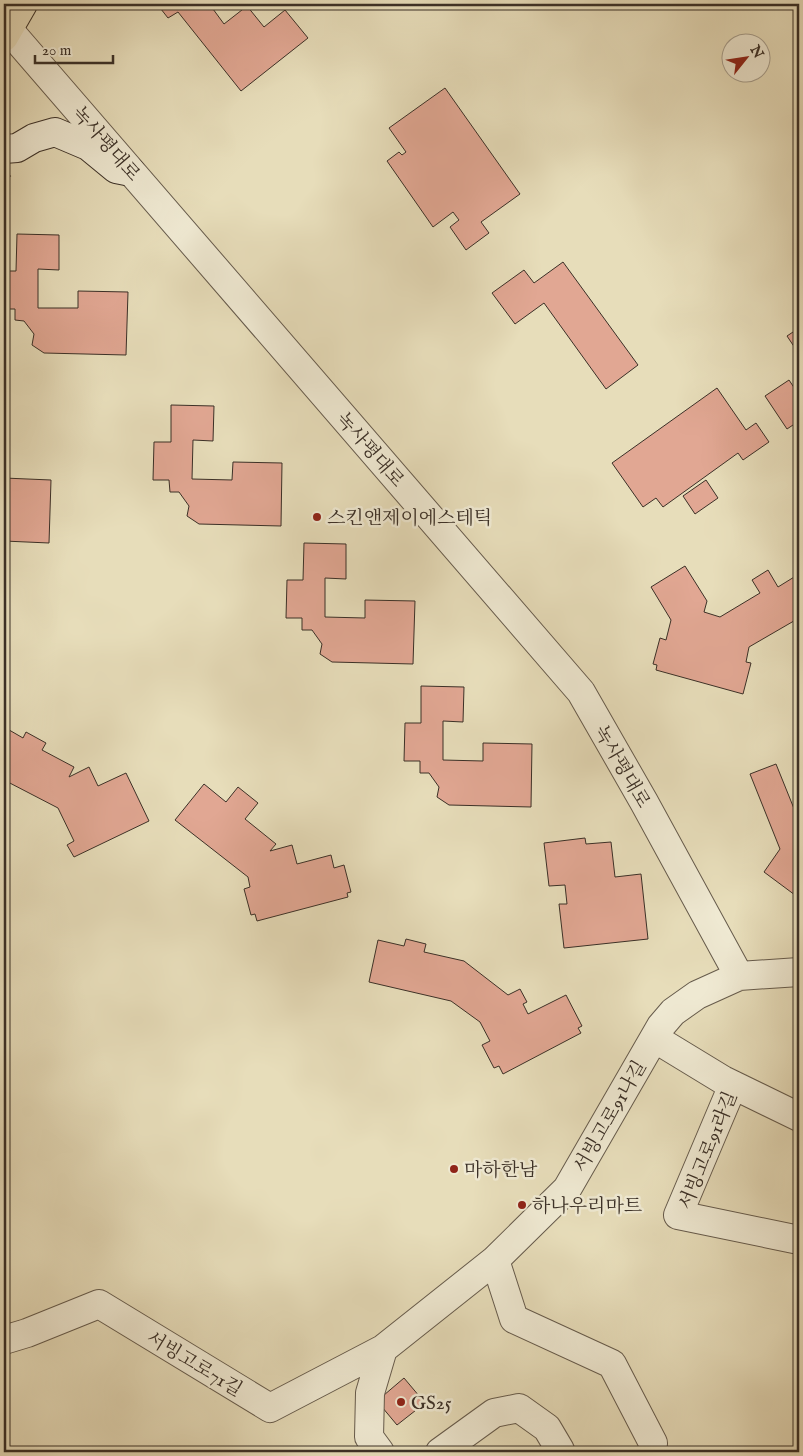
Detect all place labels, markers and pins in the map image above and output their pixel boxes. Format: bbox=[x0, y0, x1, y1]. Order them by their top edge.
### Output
place label: 스킨앤제이에스테틱 bbox=[327, 507, 492, 531]
marker: 스킨앤제이에스테틱 bbox=[311, 511, 323, 523]
place label: 마하한남 bbox=[464, 1159, 538, 1183]
marker: 마하한남 bbox=[448, 1163, 460, 1175]
place label: 하나우리마트 bbox=[532, 1195, 642, 1219]
marker: 하나우리마트 bbox=[516, 1199, 528, 1211]
place label: GS25 bbox=[411, 1392, 452, 1416]
marker: GS25 bbox=[395, 1396, 407, 1408]

